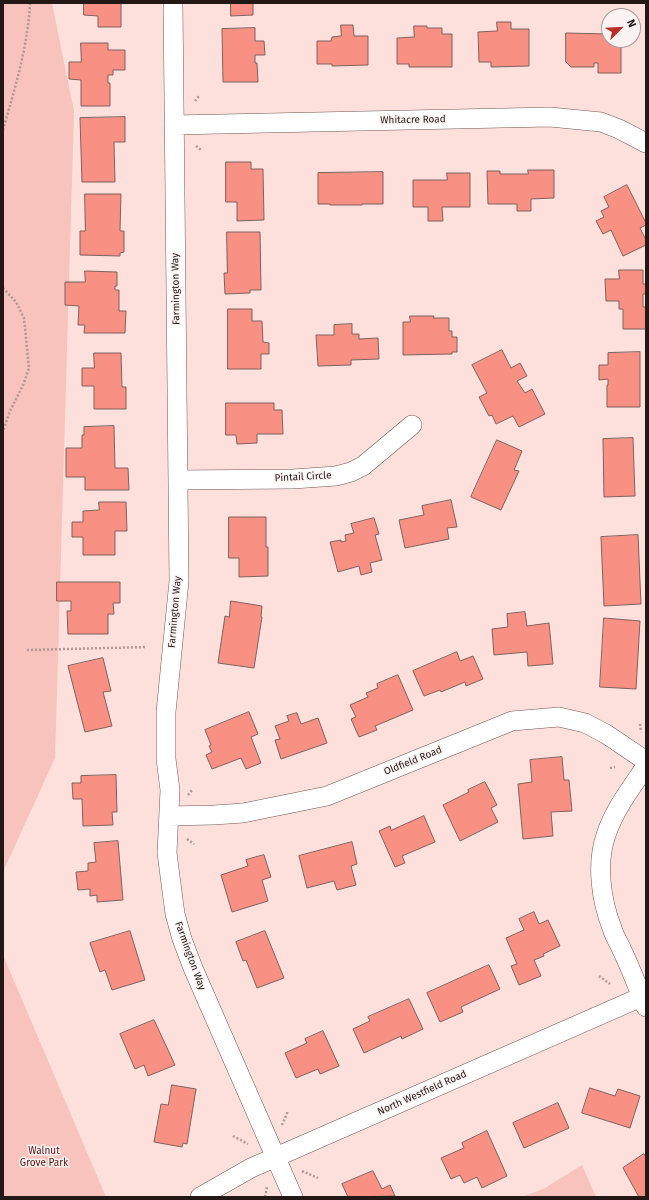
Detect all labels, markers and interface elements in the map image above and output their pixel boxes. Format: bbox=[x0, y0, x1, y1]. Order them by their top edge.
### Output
north arrow bbox=[601, 8, 641, 48]
text: N bbox=[624, 17, 639, 29]
street label: Whitacre Road bbox=[380, 113, 446, 127]
street label: Farmington Way bbox=[169, 253, 183, 325]
street label: Pintail Circle bbox=[274, 470, 332, 484]
street label: Farmington Way bbox=[166, 576, 184, 648]
street label: Oldfield Road bbox=[382, 744, 444, 778]
street label: Farmington Way bbox=[172, 920, 208, 992]
street label: North Westfield Road bbox=[376, 1068, 468, 1118]
park label: Walnut Grove Park bbox=[20, 1145, 68, 1168]

